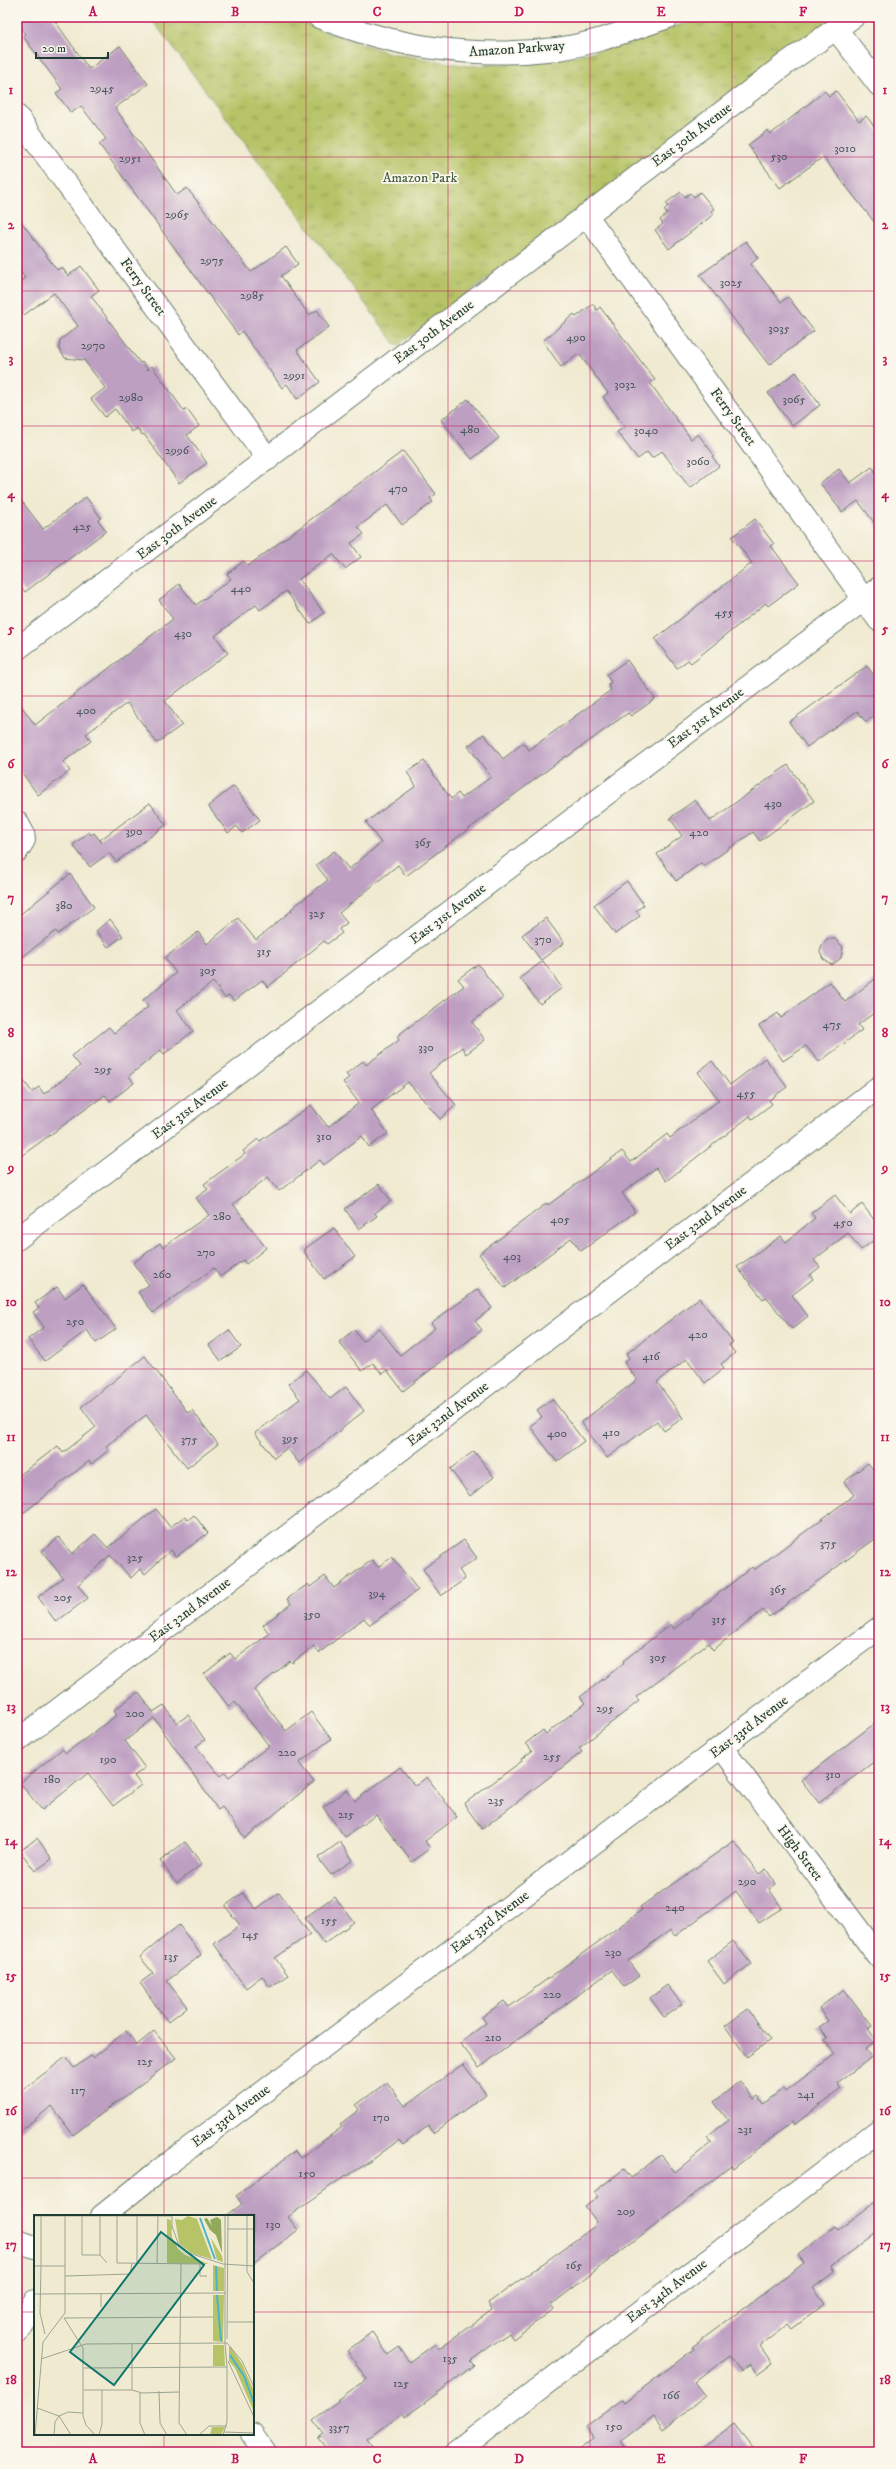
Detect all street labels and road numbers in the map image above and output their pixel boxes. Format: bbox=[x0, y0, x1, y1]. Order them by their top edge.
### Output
street label: Amazon Parkway bbox=[468, 37, 566, 61]
street label: East 30th Avenue bbox=[648, 99, 736, 171]
street label: Ferry Street bbox=[116, 255, 170, 320]
street label: East 30th Avenue bbox=[390, 296, 478, 368]
street label: Ferry Street bbox=[706, 385, 760, 450]
street label: East 30th Avenue bbox=[133, 492, 221, 564]
street label: East 31st Avenue bbox=[664, 683, 748, 753]
street label: East 31st Avenue bbox=[406, 879, 490, 949]
street label: East 31st Avenue bbox=[148, 1074, 232, 1144]
street label: East 32nd Avenue bbox=[662, 1181, 751, 1255]
street label: East 32nd Avenue bbox=[404, 1377, 493, 1451]
street label: East 32nd Avenue bbox=[146, 1573, 235, 1647]
street label: East 33rd Avenue bbox=[706, 1691, 792, 1762]
street label: High Street bbox=[773, 1821, 827, 1885]
street label: East 33rd Avenue bbox=[447, 1886, 533, 1957]
street label: East 33rd Avenue bbox=[188, 2080, 274, 2151]
street label: East 34th Avenue bbox=[623, 2255, 711, 2327]

